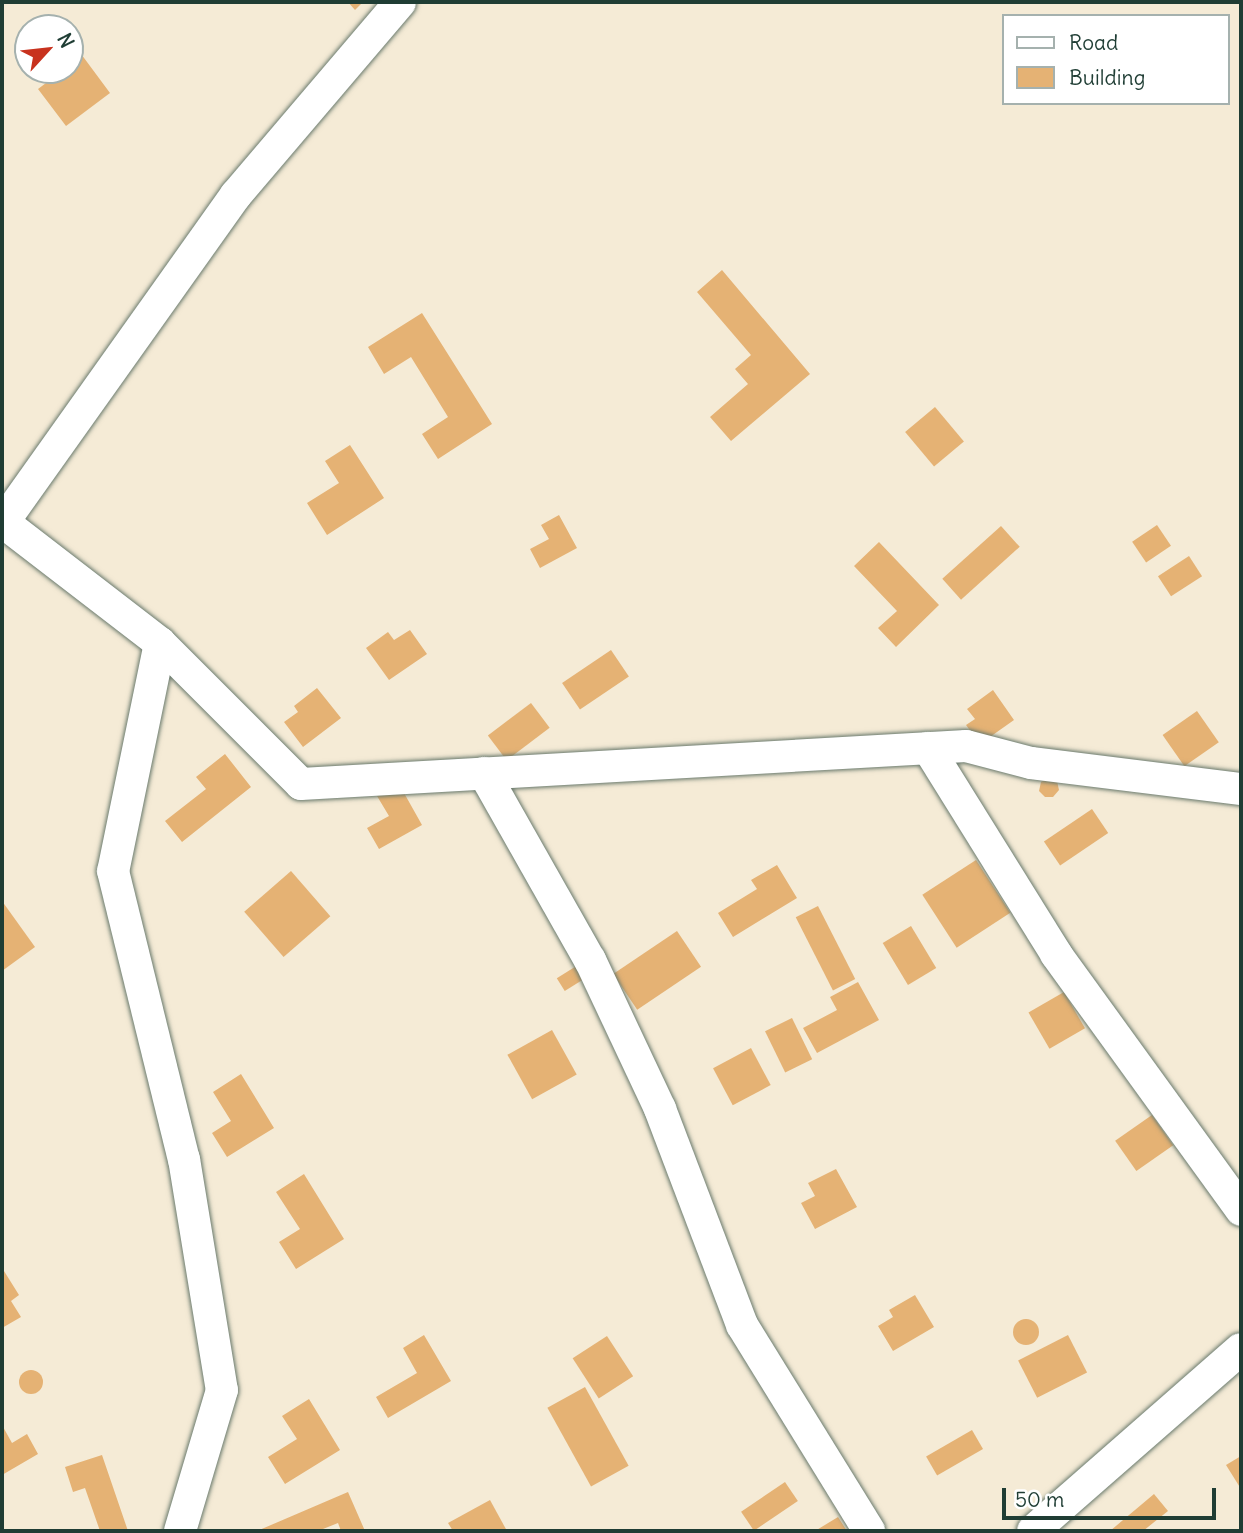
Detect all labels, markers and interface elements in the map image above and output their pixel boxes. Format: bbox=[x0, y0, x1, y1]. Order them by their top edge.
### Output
north arrow bbox=[14, 14, 84, 84]
legend bbox=[1002, 14, 1229, 105]
text: N bbox=[52, 29, 80, 52]
text: Road bbox=[1069, 29, 1118, 56]
text: Building bbox=[1069, 64, 1145, 91]
scale bar bbox=[1005, 1474, 1218, 1518]
text: 50 m bbox=[1015, 1486, 1064, 1513]

